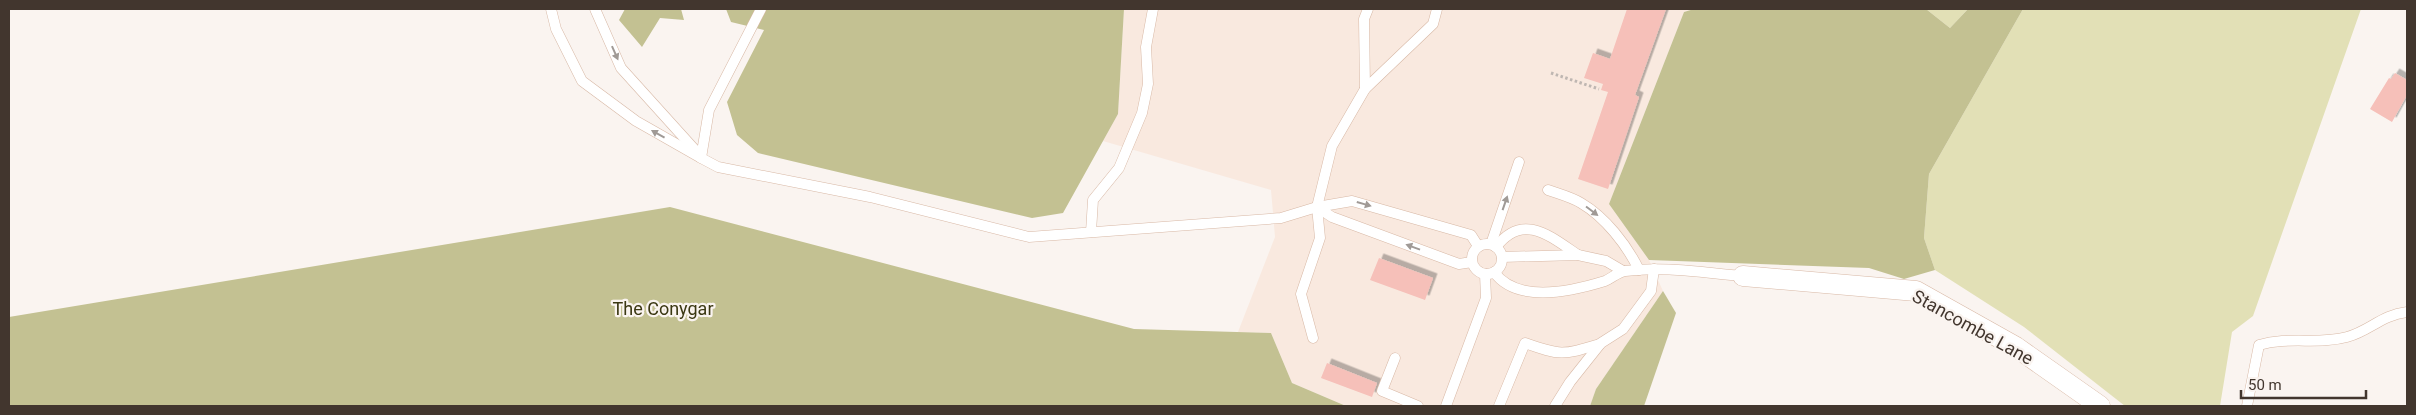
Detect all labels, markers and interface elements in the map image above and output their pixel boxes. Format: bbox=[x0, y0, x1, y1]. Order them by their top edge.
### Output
one-way arrow bbox=[611, 46, 619, 60]
one-way arrow bbox=[651, 130, 666, 138]
one-way arrow bbox=[1501, 195, 1509, 210]
one-way arrow bbox=[1357, 201, 1372, 209]
one-way arrow bbox=[1585, 206, 1599, 216]
one-way arrow bbox=[1405, 243, 1420, 251]
street label: Stancombe Lane bbox=[1909, 285, 2037, 369]
park label: The Conygar bbox=[613, 298, 714, 319]
scale bar bbox=[2241, 368, 2366, 400]
text: 50 m bbox=[2248, 376, 2282, 394]

